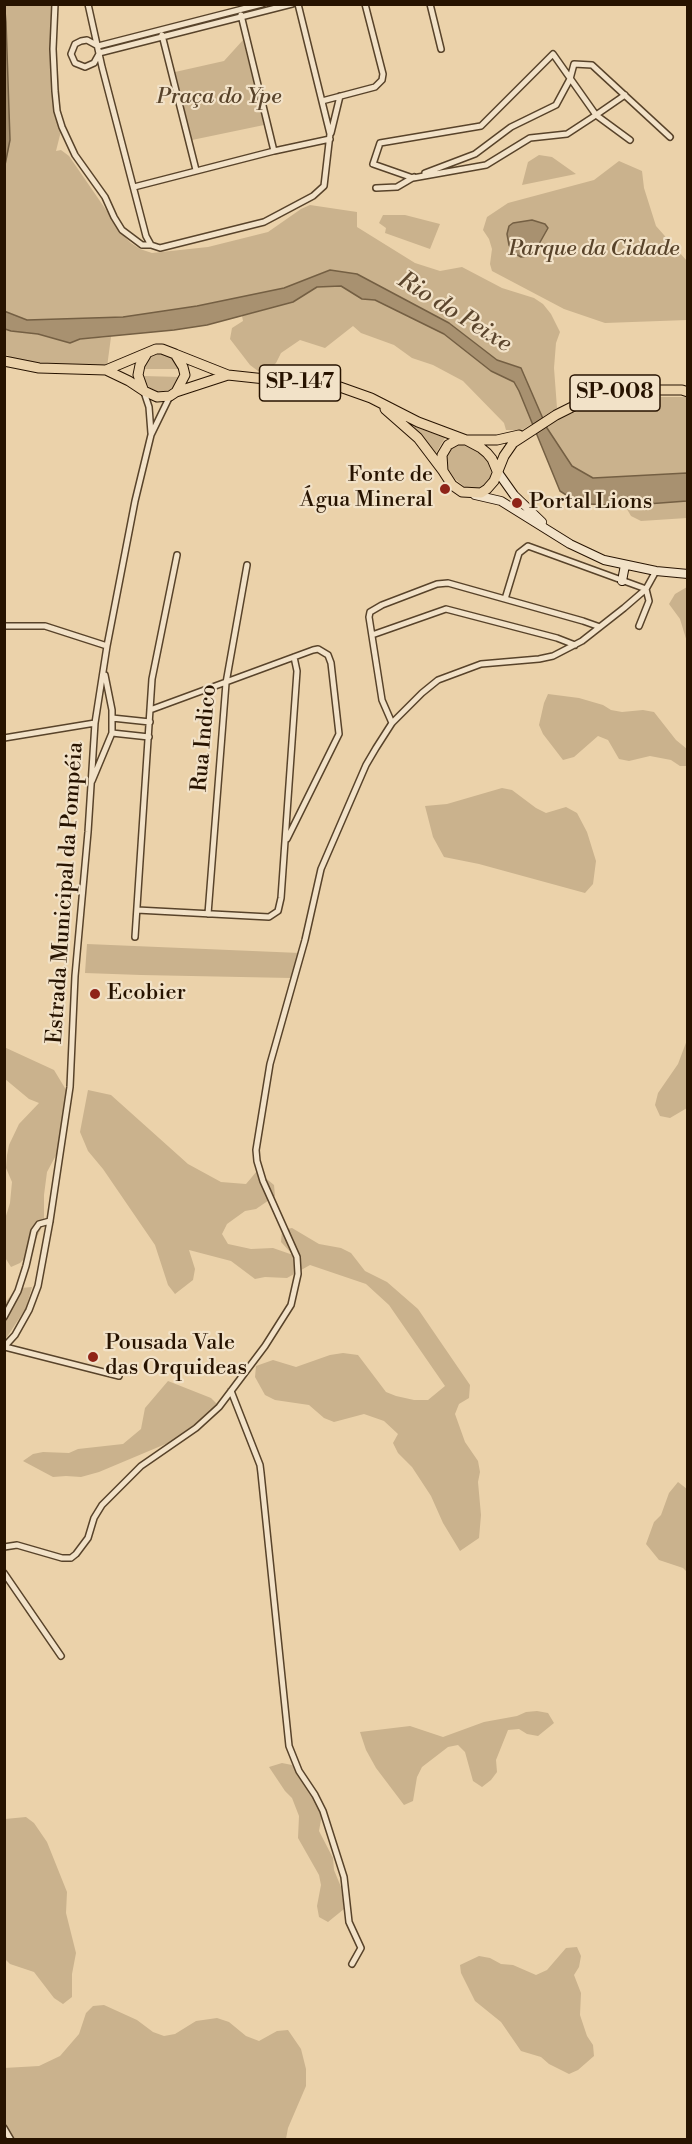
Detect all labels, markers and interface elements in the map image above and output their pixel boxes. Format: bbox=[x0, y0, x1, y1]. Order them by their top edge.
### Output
park label: Praça do Ype bbox=[156, 85, 282, 111]
park label: Parque da Cidade bbox=[509, 237, 679, 263]
water label: Rio do Peixe bbox=[392, 267, 516, 359]
road number: SP-147 bbox=[260, 365, 340, 401]
road number: SP-008 bbox=[570, 375, 660, 411]
place label: Fonte de Água Mineral bbox=[300, 463, 433, 514]
marker: Fonte de Água Mineral bbox=[438, 482, 452, 496]
place label: Portal Lions bbox=[529, 490, 652, 516]
marker: Portal Lions bbox=[510, 496, 524, 510]
street label: Rua Indico bbox=[187, 683, 223, 793]
street label: Estrada Municipal da Pompéia bbox=[42, 741, 90, 1045]
place label: Ecobier bbox=[107, 981, 186, 1007]
marker: Ecobier bbox=[88, 987, 102, 1001]
place label: Pousada Vale das Orquideas bbox=[105, 1331, 247, 1382]
marker: Pousada Vale das Orquideas bbox=[86, 1350, 100, 1364]

